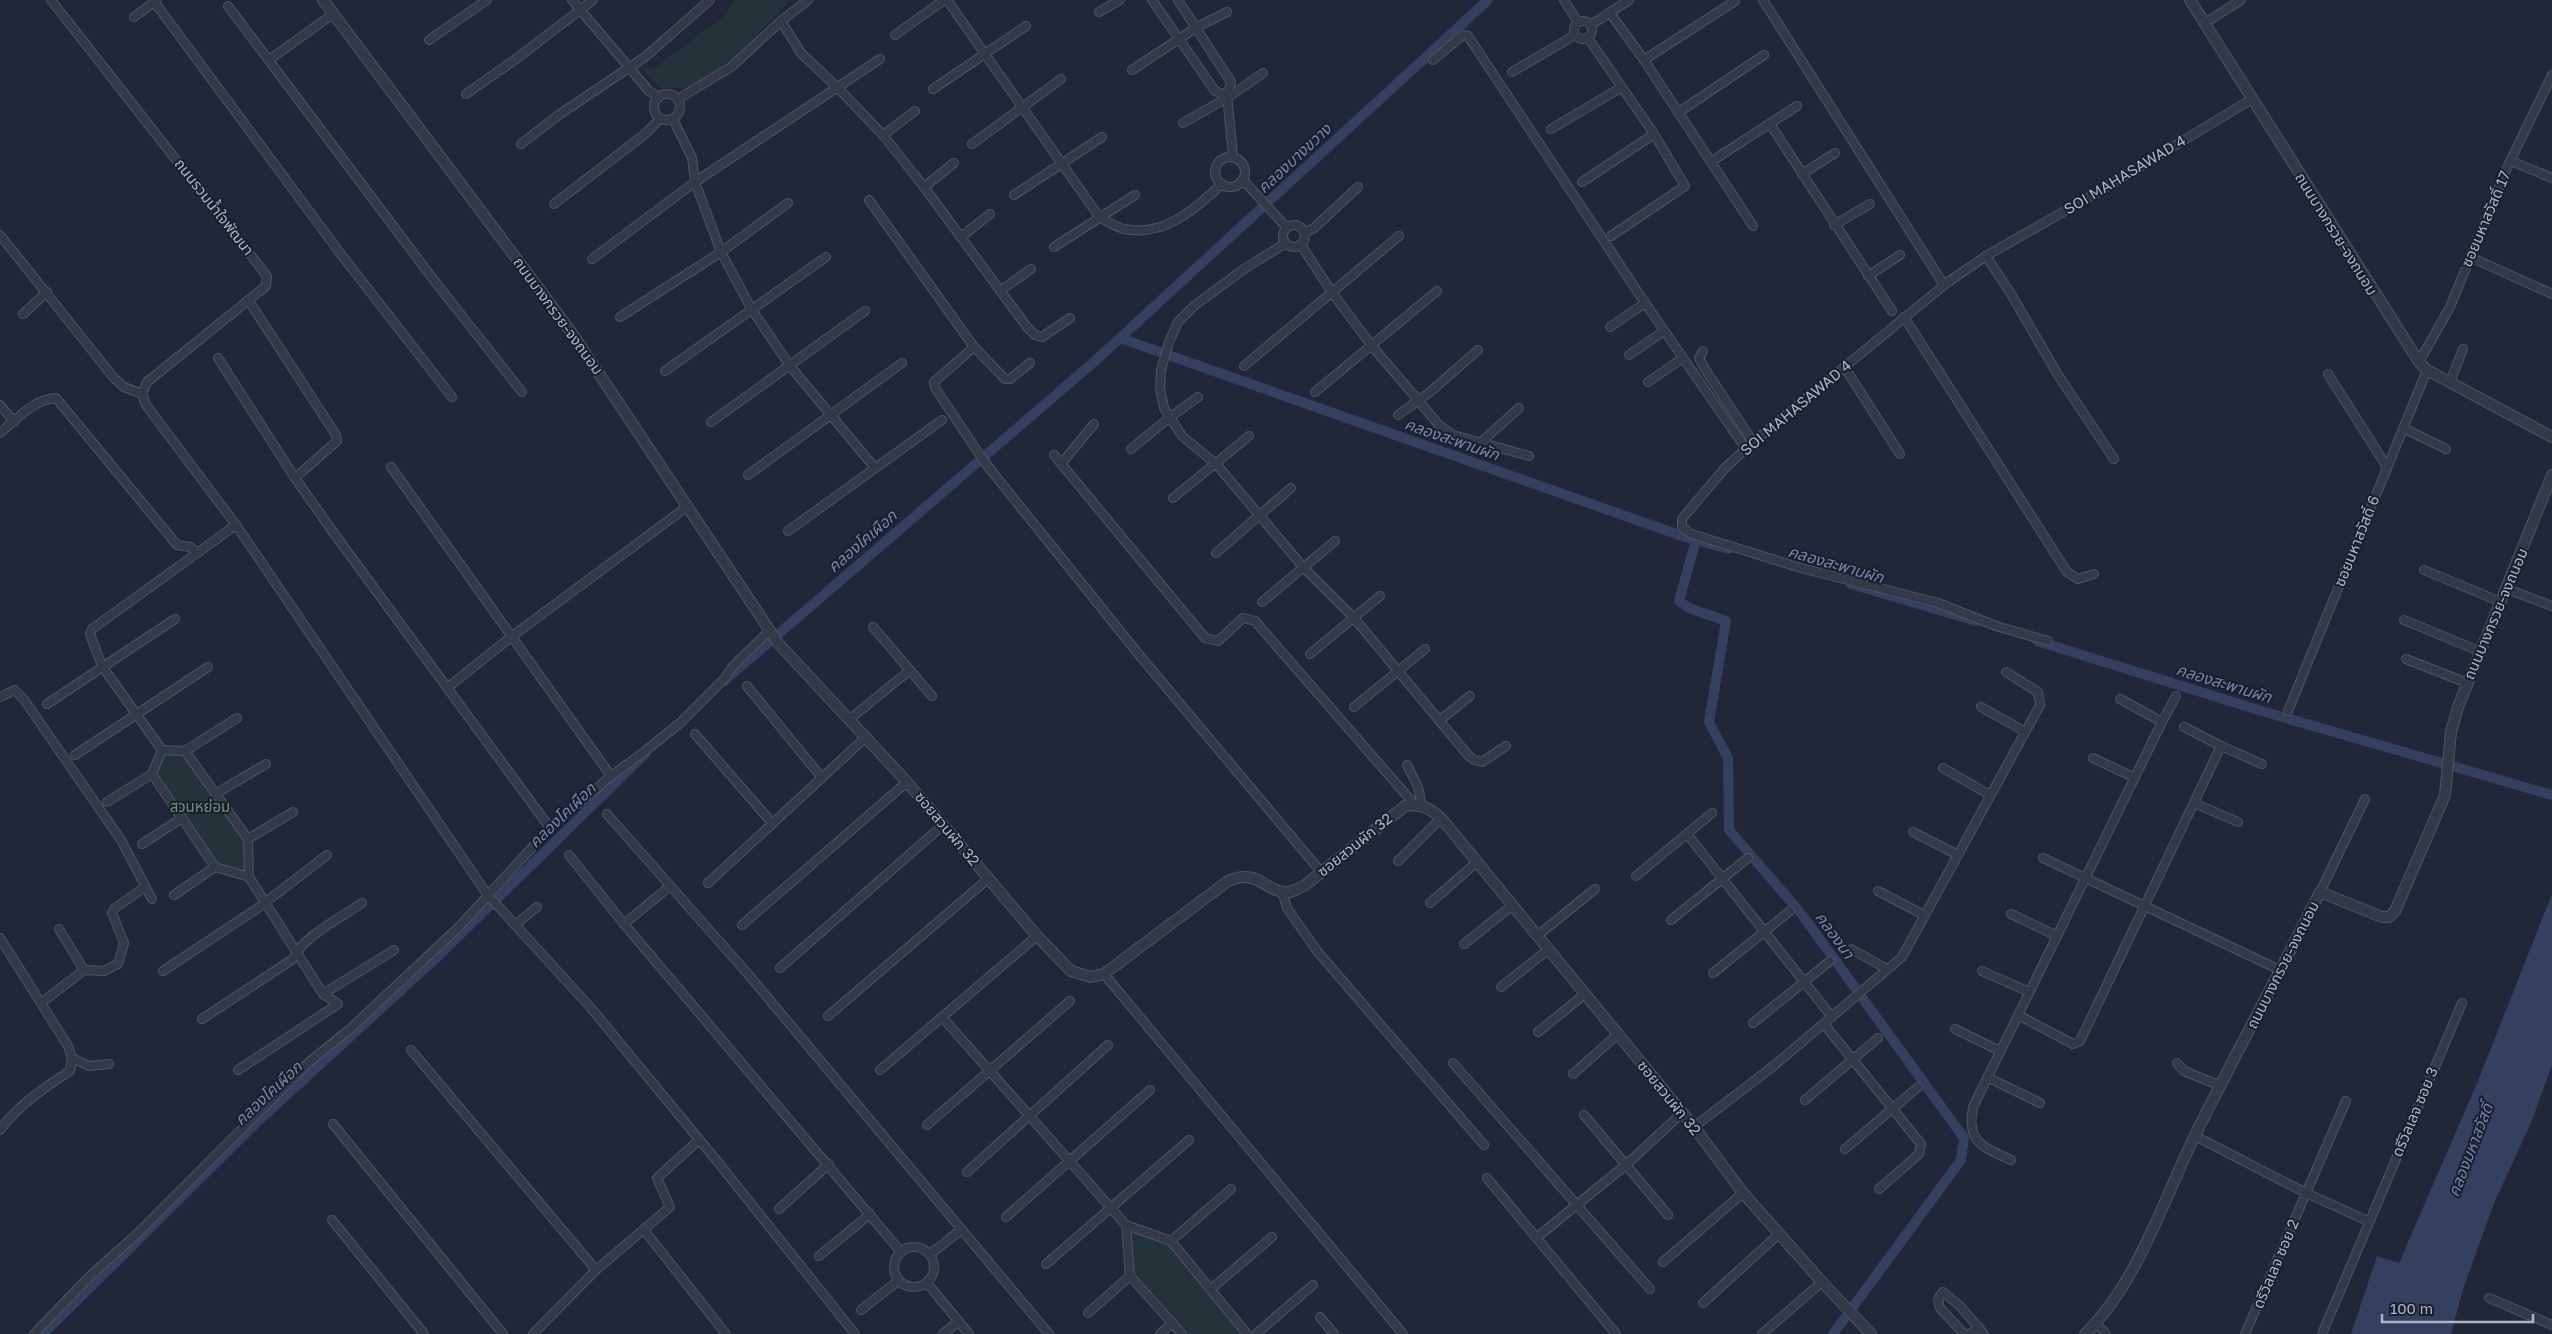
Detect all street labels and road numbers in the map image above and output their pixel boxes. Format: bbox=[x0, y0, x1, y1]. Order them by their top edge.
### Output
street label: SOI MAHASAWAD 4 bbox=[2060, 131, 2189, 218]
street label: ถนนรวมน้ำใจพัฒนา bbox=[171, 154, 259, 258]
street label: ซอยมหาสวัสดิ์ 17 bbox=[2457, 168, 2513, 269]
street label: ถนนบางกรวย-จงถนอม bbox=[2292, 169, 2382, 298]
street label: ถนนบางกรวย-จงถนอม bbox=[510, 253, 608, 378]
street label: SOI MAHASAWAD 4 bbox=[1736, 356, 1854, 459]
street label: ซอยมหาสวัสดิ์ 6 bbox=[2330, 492, 2383, 589]
street label: ถนนบางกรวย-จงถนอม bbox=[2459, 545, 2531, 682]
street label: ซอยสวนผัก 32 bbox=[912, 788, 984, 869]
street label: ซอยสวนผัก 32 bbox=[1313, 809, 1395, 880]
street label: ถนนบางกรวย-จงถนอม bbox=[2242, 898, 2322, 1031]
street label: ซอยสวนผัก 32 bbox=[1634, 1056, 1705, 1138]
street label: ดรีวิลเลจ ซอย 3 bbox=[2387, 1064, 2441, 1159]
street label: ดรีวิลเลจ ซอย 2 bbox=[2248, 1216, 2302, 1311]

